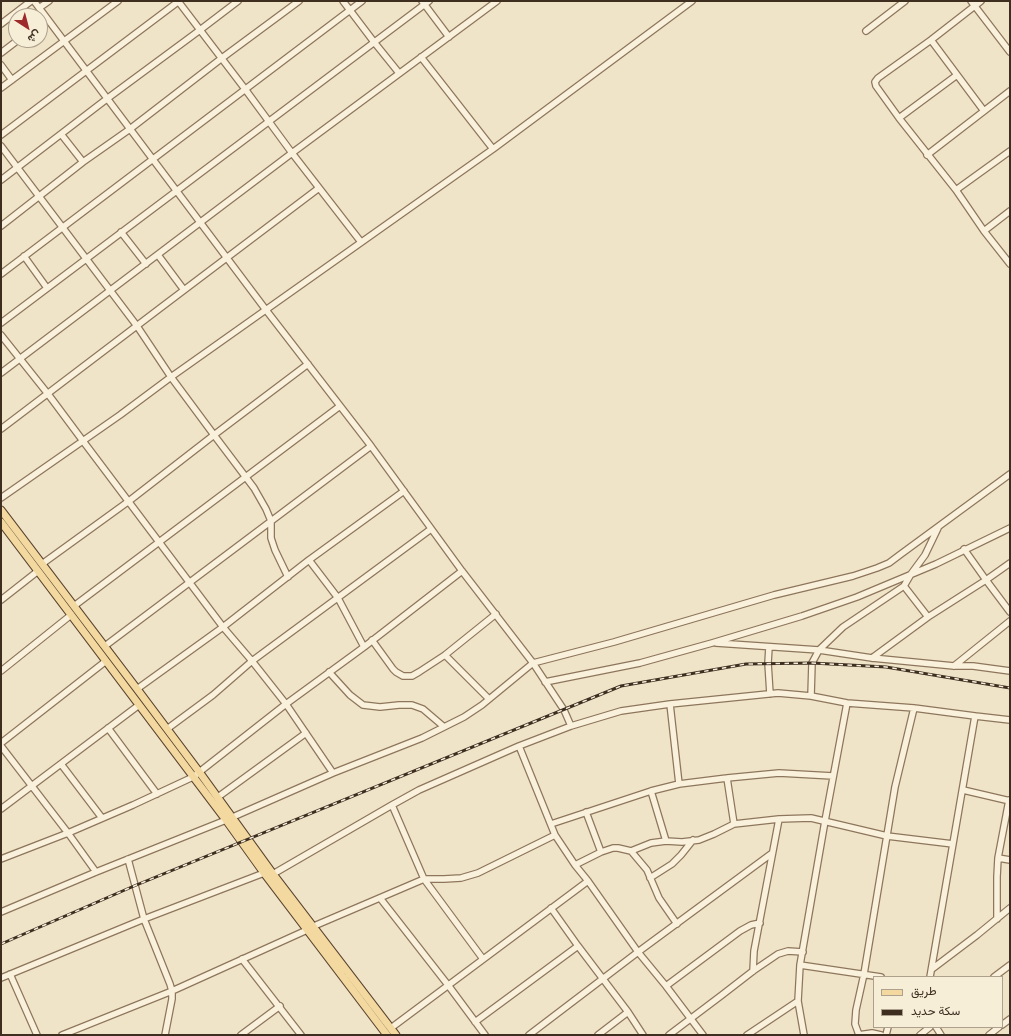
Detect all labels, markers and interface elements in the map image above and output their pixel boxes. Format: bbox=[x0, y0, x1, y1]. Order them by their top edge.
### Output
north arrow bbox=[8, 8, 48, 48]
text: ش bbox=[25, 27, 44, 46]
legend bbox=[873, 976, 1003, 1028]
text: طريق bbox=[911, 983, 936, 998]
text: سكة حديد bbox=[911, 1003, 960, 1018]

